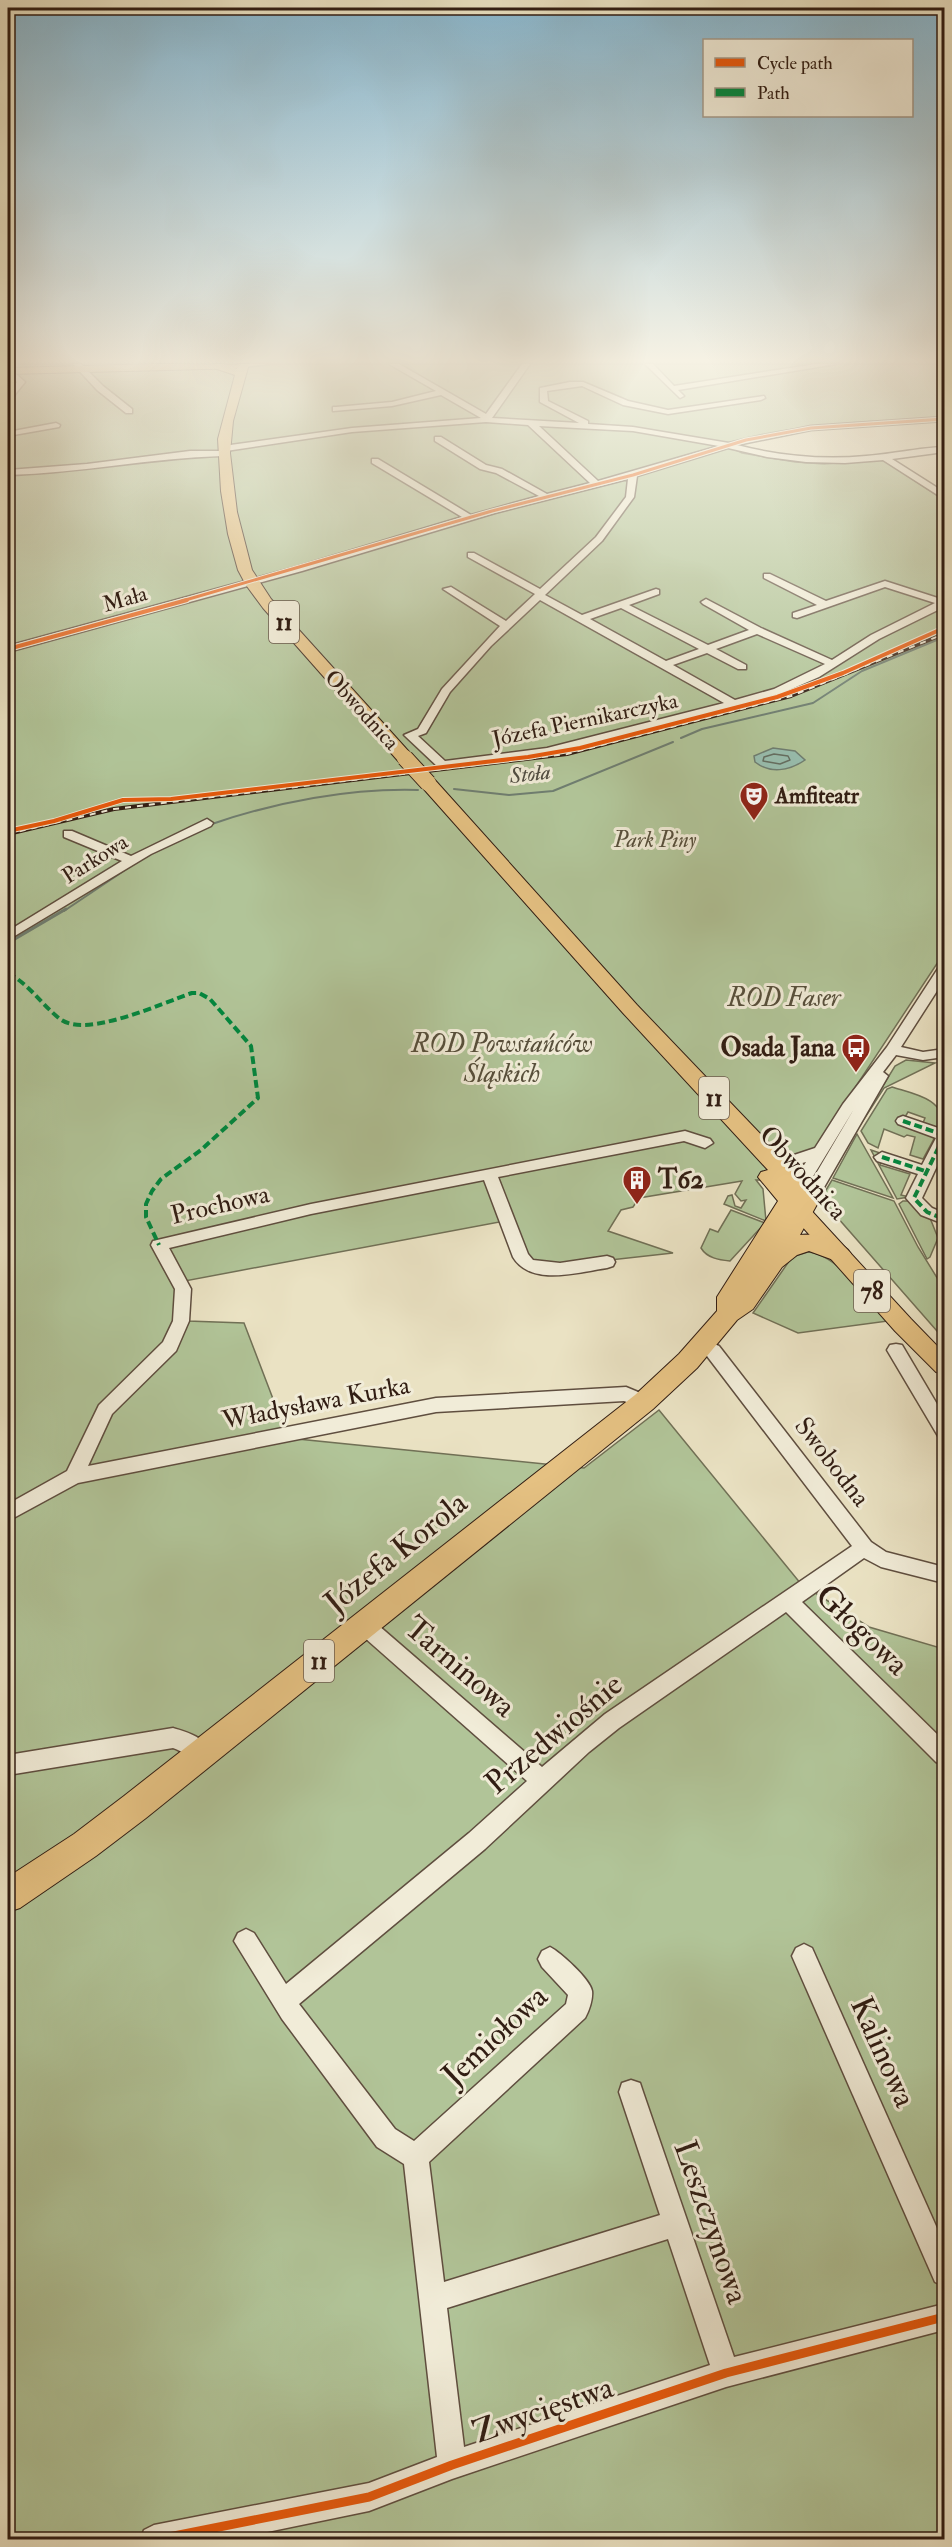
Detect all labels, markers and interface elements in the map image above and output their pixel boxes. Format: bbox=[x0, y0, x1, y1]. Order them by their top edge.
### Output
legend bbox=[703, 39, 913, 117]
text: Cycle path bbox=[757, 52, 833, 75]
text: Path bbox=[757, 82, 790, 105]
street label: Mała bbox=[100, 579, 151, 619]
road number: 11 bbox=[269, 601, 299, 643]
street label: Obwodnica bbox=[319, 664, 406, 757]
street label: Józefa Piernikarczyka bbox=[489, 686, 681, 754]
water label: Stoła bbox=[507, 758, 552, 791]
theatre icon: Amfiteatr bbox=[738, 780, 770, 822]
place label: Amfiteatr bbox=[774, 782, 860, 810]
park label: Park Piny bbox=[613, 826, 697, 854]
street label: Parkowa bbox=[57, 827, 134, 890]
park label: ROD Faser bbox=[726, 982, 842, 1014]
park label: ROD Powstańców Śląskich bbox=[410, 1028, 593, 1090]
place label: Osada Jana bbox=[721, 1032, 836, 1064]
bus stop icon: Osada Jana bbox=[840, 1032, 872, 1074]
road number: 11 bbox=[699, 1077, 729, 1119]
street label: Obwodnica bbox=[752, 1119, 854, 1227]
building icon: T62 bbox=[621, 1164, 653, 1206]
place label: T62 bbox=[657, 1164, 704, 1196]
street label: Prochowa bbox=[168, 1178, 273, 1232]
road number: 78 bbox=[854, 1270, 890, 1312]
street label: Władysława Kurka bbox=[219, 1369, 413, 1437]
street label: Swobodna bbox=[787, 1411, 877, 1513]
street label: Józefa Korola bbox=[316, 1483, 476, 1623]
street label: Głogowa bbox=[807, 1576, 918, 1685]
street label: Tarninowa bbox=[396, 1608, 525, 1727]
road number: 11 bbox=[304, 1640, 334, 1682]
street label: Przedwiośnie bbox=[477, 1665, 631, 1803]
street label: Jemiołowa bbox=[433, 1976, 557, 2096]
street label: Kalinowa bbox=[841, 1991, 925, 2114]
street label: Leszczynowa bbox=[664, 2135, 758, 2310]
street label: Zwycięstwa bbox=[467, 2367, 619, 2453]

